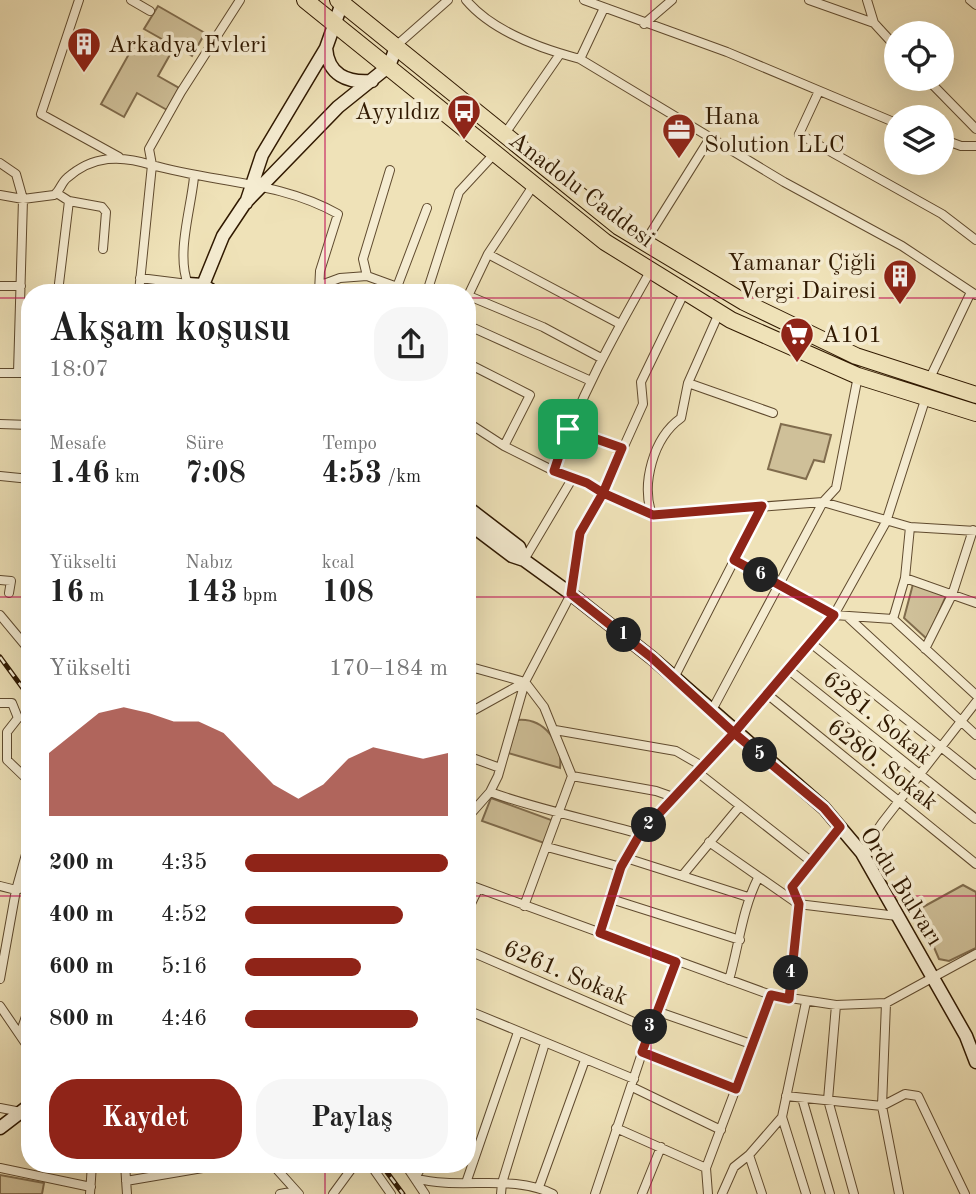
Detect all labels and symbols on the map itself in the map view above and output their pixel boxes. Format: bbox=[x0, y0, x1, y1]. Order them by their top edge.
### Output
building icon: Arkadya Evleri bbox=[65, 25, 103, 74]
place label: Arkadya Evleri bbox=[108, 34, 267, 58]
bus stop icon: Ayyıldız bbox=[445, 92, 483, 141]
place label: Ayyıldız bbox=[355, 101, 440, 125]
place label: Hana Solution LLC bbox=[704, 106, 845, 158]
office icon: Hana Solution LLC bbox=[660, 111, 698, 160]
street label: Anadolu Caddesi bbox=[504, 128, 658, 253]
place label: Yamanar Çiğli Vergi Dairesi bbox=[727, 252, 876, 304]
building icon: Yamanar Çiğli Vergi Dairesi bbox=[881, 257, 919, 306]
supermarket icon: A101 bbox=[778, 315, 816, 364]
place label: A101 bbox=[822, 324, 882, 348]
pin bbox=[538, 399, 598, 459]
pin: 6 bbox=[744, 558, 778, 592]
pin: 1 bbox=[606, 618, 642, 652]
street label: 6281. Sokak bbox=[818, 667, 936, 770]
street label: 6280. Sokak bbox=[822, 715, 941, 816]
pin: 5 bbox=[742, 738, 778, 772]
pin: 2 bbox=[632, 808, 666, 842]
street label: Ordu Bulvarı bbox=[854, 824, 946, 951]
street label: 6261. Sokak bbox=[499, 937, 631, 1011]
pin: 4 bbox=[774, 956, 808, 990]
pin: 3 bbox=[632, 1010, 668, 1044]

